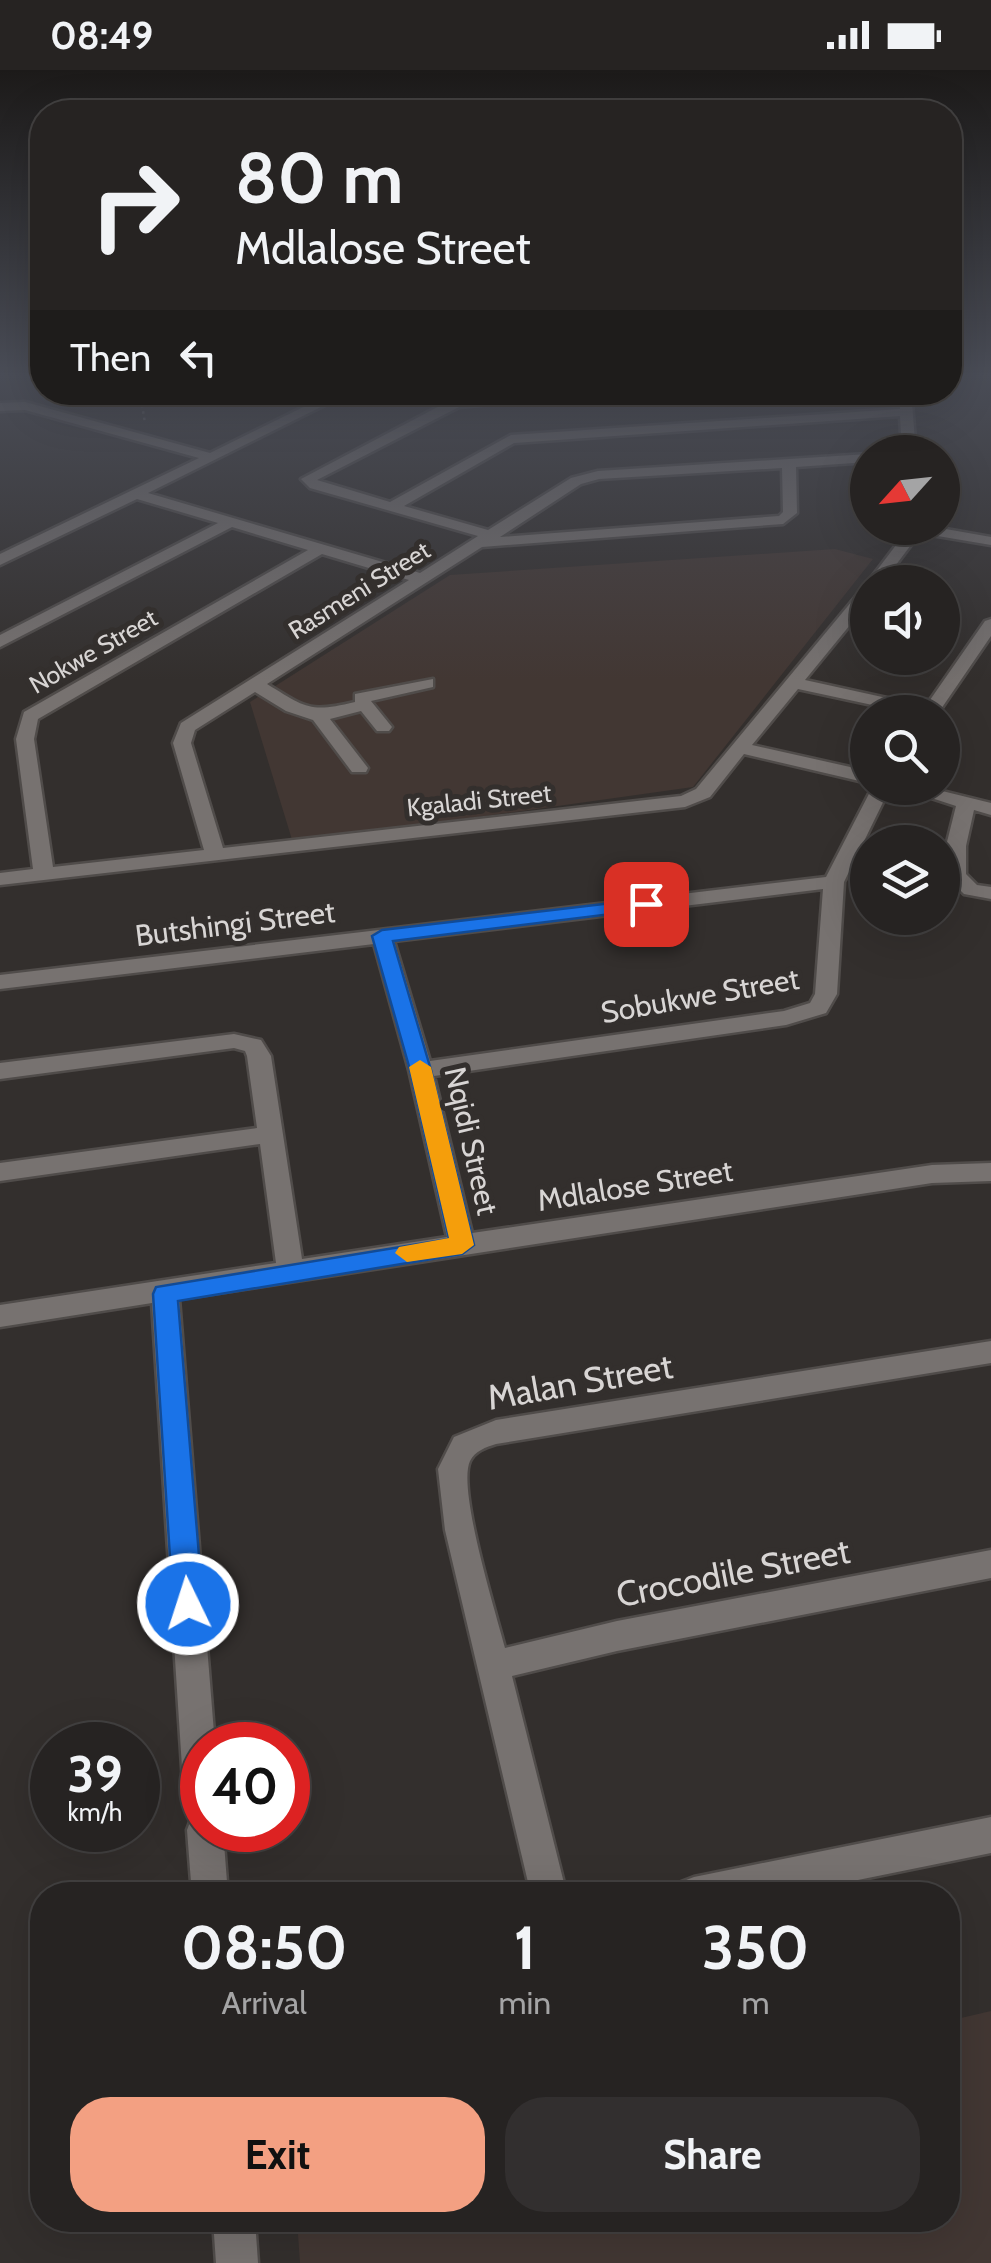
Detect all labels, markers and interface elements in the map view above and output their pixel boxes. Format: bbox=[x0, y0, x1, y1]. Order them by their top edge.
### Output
text: 08:49 bbox=[50, 12, 153, 59]
text: 80 m bbox=[235, 135, 403, 221]
icon: right bbox=[70, 140, 200, 270]
text: Mdlalose Street bbox=[235, 221, 531, 275]
icon: left bbox=[171, 330, 226, 385]
text: Then bbox=[70, 334, 151, 381]
north arrow bbox=[850, 435, 960, 545]
map controls bbox=[850, 435, 960, 935]
street label: Rasmeni Street bbox=[283, 534, 436, 645]
button: sound bbox=[850, 565, 960, 675]
street label: Nokwe Street bbox=[24, 602, 163, 700]
button: search bbox=[850, 695, 960, 805]
street label: Kgaladi Street bbox=[405, 777, 553, 823]
button: layers bbox=[850, 825, 960, 935]
pin bbox=[604, 862, 689, 947]
icon: arrive bbox=[619, 877, 674, 932]
street label: Butshingi Street bbox=[133, 893, 337, 954]
street label: Sobukwe Street bbox=[598, 960, 802, 1031]
street label: Nqidi Street bbox=[437, 1063, 506, 1218]
street label: Mdlalose Street bbox=[535, 1152, 735, 1219]
street label: Malan Street bbox=[484, 1344, 676, 1419]
street label: Crocodile Street bbox=[613, 1529, 853, 1616]
position arrow bbox=[136, 1552, 240, 1656]
speed limit sign: 40 bbox=[180, 1722, 310, 1852]
text: 39 bbox=[67, 1744, 123, 1805]
text: km/h bbox=[68, 1797, 122, 1827]
text: 08:50 bbox=[181, 1911, 347, 1984]
text: 1 bbox=[514, 1911, 536, 1984]
text: 350 bbox=[702, 1911, 809, 1984]
text: Arrival bbox=[222, 1983, 307, 2022]
text: min bbox=[498, 1983, 551, 2022]
text: m bbox=[742, 1983, 770, 2022]
button: Exit bbox=[70, 2097, 485, 2212]
button: Share bbox=[505, 2097, 920, 2212]

